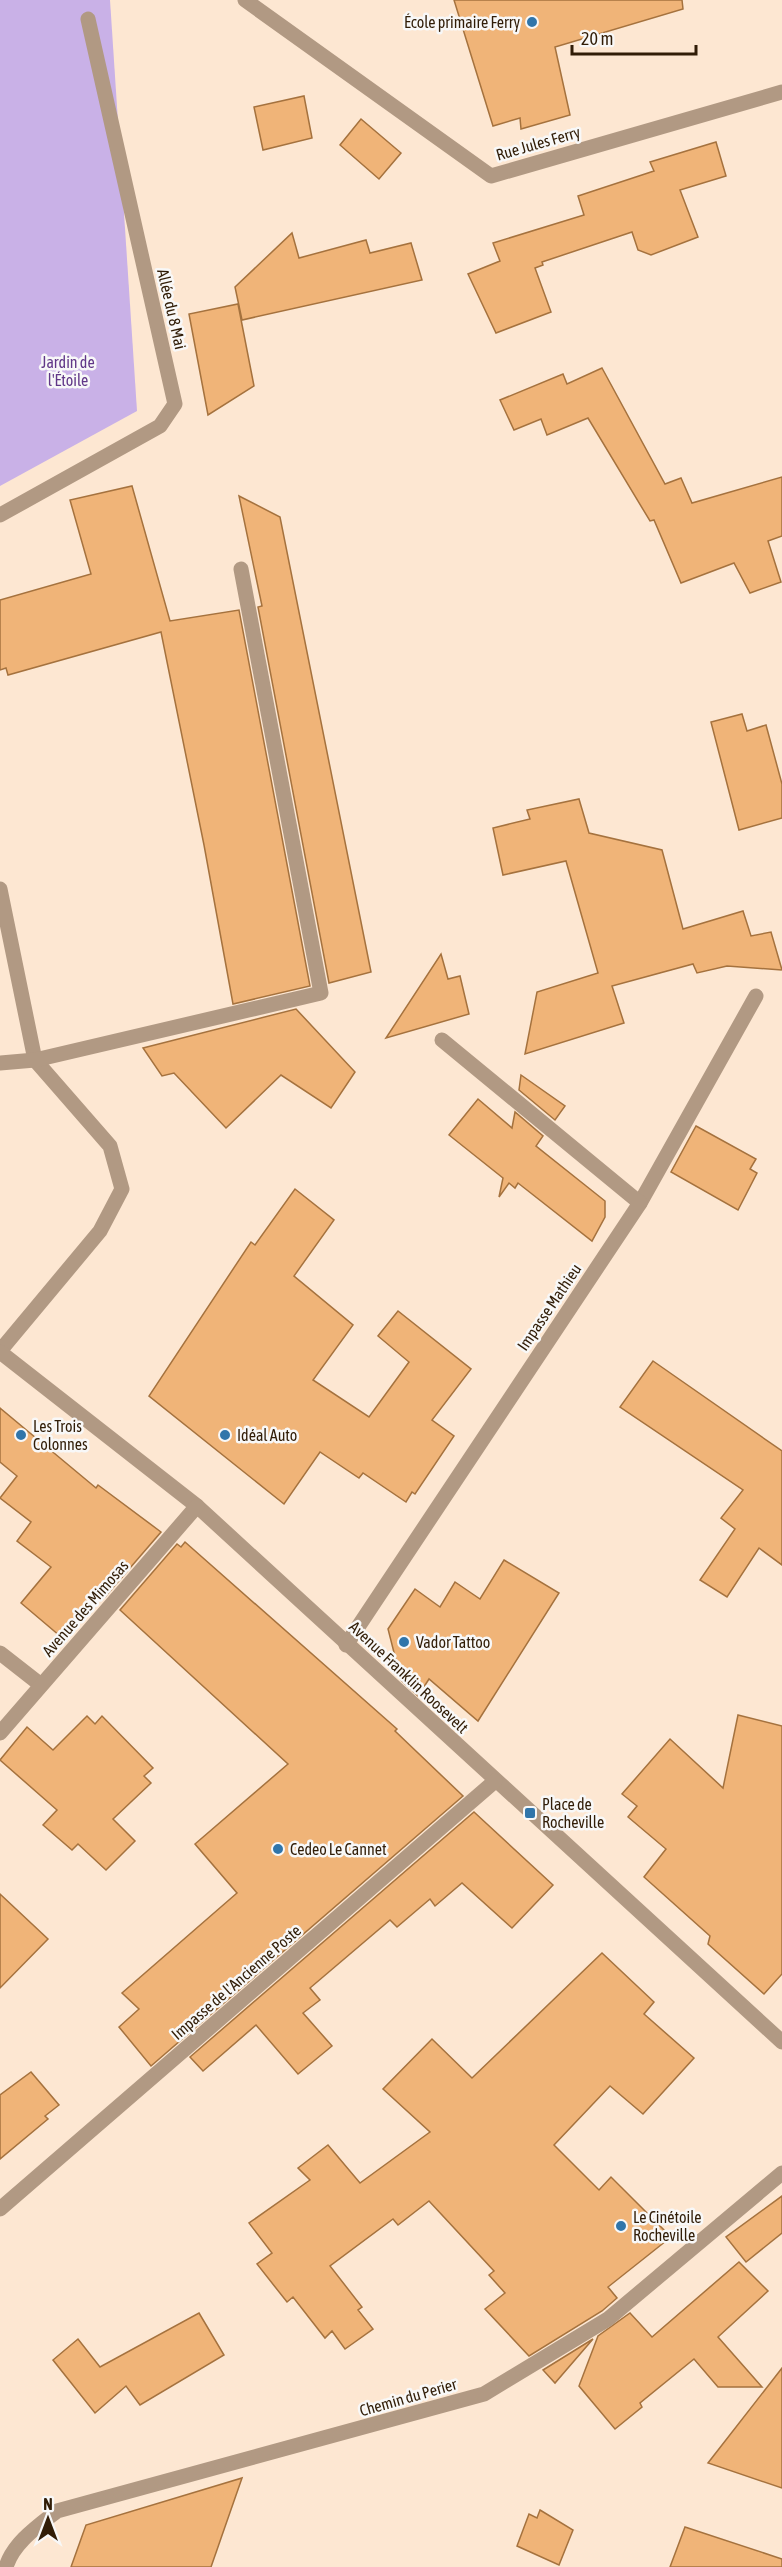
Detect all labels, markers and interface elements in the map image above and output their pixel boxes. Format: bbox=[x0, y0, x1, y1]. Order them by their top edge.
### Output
place label: École primaire Ferry bbox=[404, 13, 520, 32]
marker: École primaire Ferry bbox=[525, 15, 539, 29]
scale bar bbox=[572, 18, 696, 56]
text: 20 m bbox=[581, 28, 613, 49]
street label: Rue Jules Ferry bbox=[494, 122, 583, 165]
street label: Allée du 8 Mai bbox=[154, 267, 190, 351]
park label: Jardin de l'Étoile bbox=[41, 353, 95, 389]
street label: Impasse Mathieu bbox=[513, 1260, 585, 1354]
place label: Les Trois Colonnes bbox=[33, 1417, 88, 1453]
place label: Idéal Auto bbox=[237, 1426, 297, 1444]
marker: Les Trois Colonnes bbox=[14, 1428, 28, 1442]
marker: Idéal Auto bbox=[218, 1428, 232, 1442]
street label: Avenue des Mimosas bbox=[38, 1556, 132, 1660]
street label: Avenue Franklin Roosevelt bbox=[346, 1617, 472, 1737]
place label: Vador Tattoo bbox=[416, 1633, 490, 1651]
marker: Vador Tattoo bbox=[397, 1635, 411, 1649]
place label: Place de Rocheville bbox=[542, 1795, 604, 1831]
marker: Place de Rocheville bbox=[523, 1806, 537, 1820]
place label: Cedeo Le Cannet bbox=[290, 1840, 387, 1858]
marker: Cedeo Le Cannet bbox=[271, 1842, 285, 1856]
street label: Impasse de l'Ancienne Poste bbox=[168, 1921, 305, 2044]
place label: Le Cinétoile Rocheville bbox=[633, 2208, 702, 2244]
marker: Le Cinétoile Rocheville bbox=[614, 2219, 628, 2233]
street label: Chemin du Perier bbox=[357, 2374, 459, 2419]
north arrow bbox=[18, 2489, 78, 2549]
text: N bbox=[43, 2495, 53, 2513]

